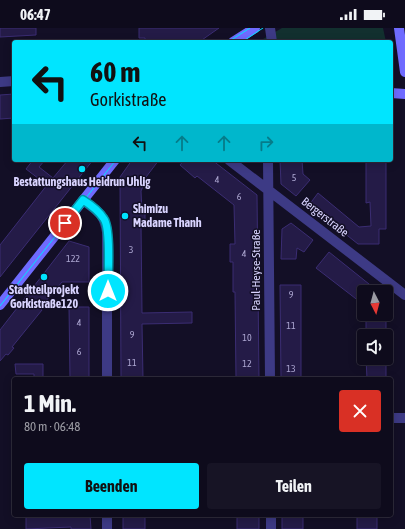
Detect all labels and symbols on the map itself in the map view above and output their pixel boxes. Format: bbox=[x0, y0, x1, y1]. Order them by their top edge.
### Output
marker: Bestattungshaus Heidrun Uhlig bbox=[77, 164, 87, 174]
house number: 5 bbox=[292, 172, 297, 183]
house number: 4 bbox=[215, 174, 220, 185]
place label: Bestattungshaus Heidrun Uhlig bbox=[13, 175, 151, 189]
house number: 6 bbox=[237, 191, 242, 202]
street label: Bergerstraße bbox=[299, 194, 351, 240]
place label: Shimizu Madame Thanh bbox=[133, 202, 202, 230]
pin bbox=[48, 206, 82, 240]
marker: Shimizu Madame Thanh bbox=[120, 211, 130, 221]
street label: Paul-Heyse-Straße bbox=[249, 229, 263, 311]
house number: 3 bbox=[129, 244, 134, 255]
house number: 4 bbox=[242, 248, 247, 259]
house number: 122 bbox=[66, 253, 80, 264]
position arrow bbox=[87, 270, 129, 312]
marker: Stadtteilprojekt Gorkistraße120 bbox=[39, 272, 49, 282]
place label: Stadtteilprojekt Gorkistraße120 bbox=[9, 283, 79, 311]
north arrow bbox=[357, 285, 393, 321]
house number: 9 bbox=[289, 289, 294, 300]
house number: 4 bbox=[77, 317, 82, 328]
house number: 11 bbox=[286, 320, 296, 331]
house number: 9 bbox=[130, 329, 135, 340]
house number: 10 bbox=[242, 332, 252, 343]
house number: 6 bbox=[77, 346, 82, 357]
house number: 11 bbox=[127, 357, 137, 368]
house number: 12 bbox=[242, 358, 252, 369]
house number: 13 bbox=[286, 363, 296, 374]

